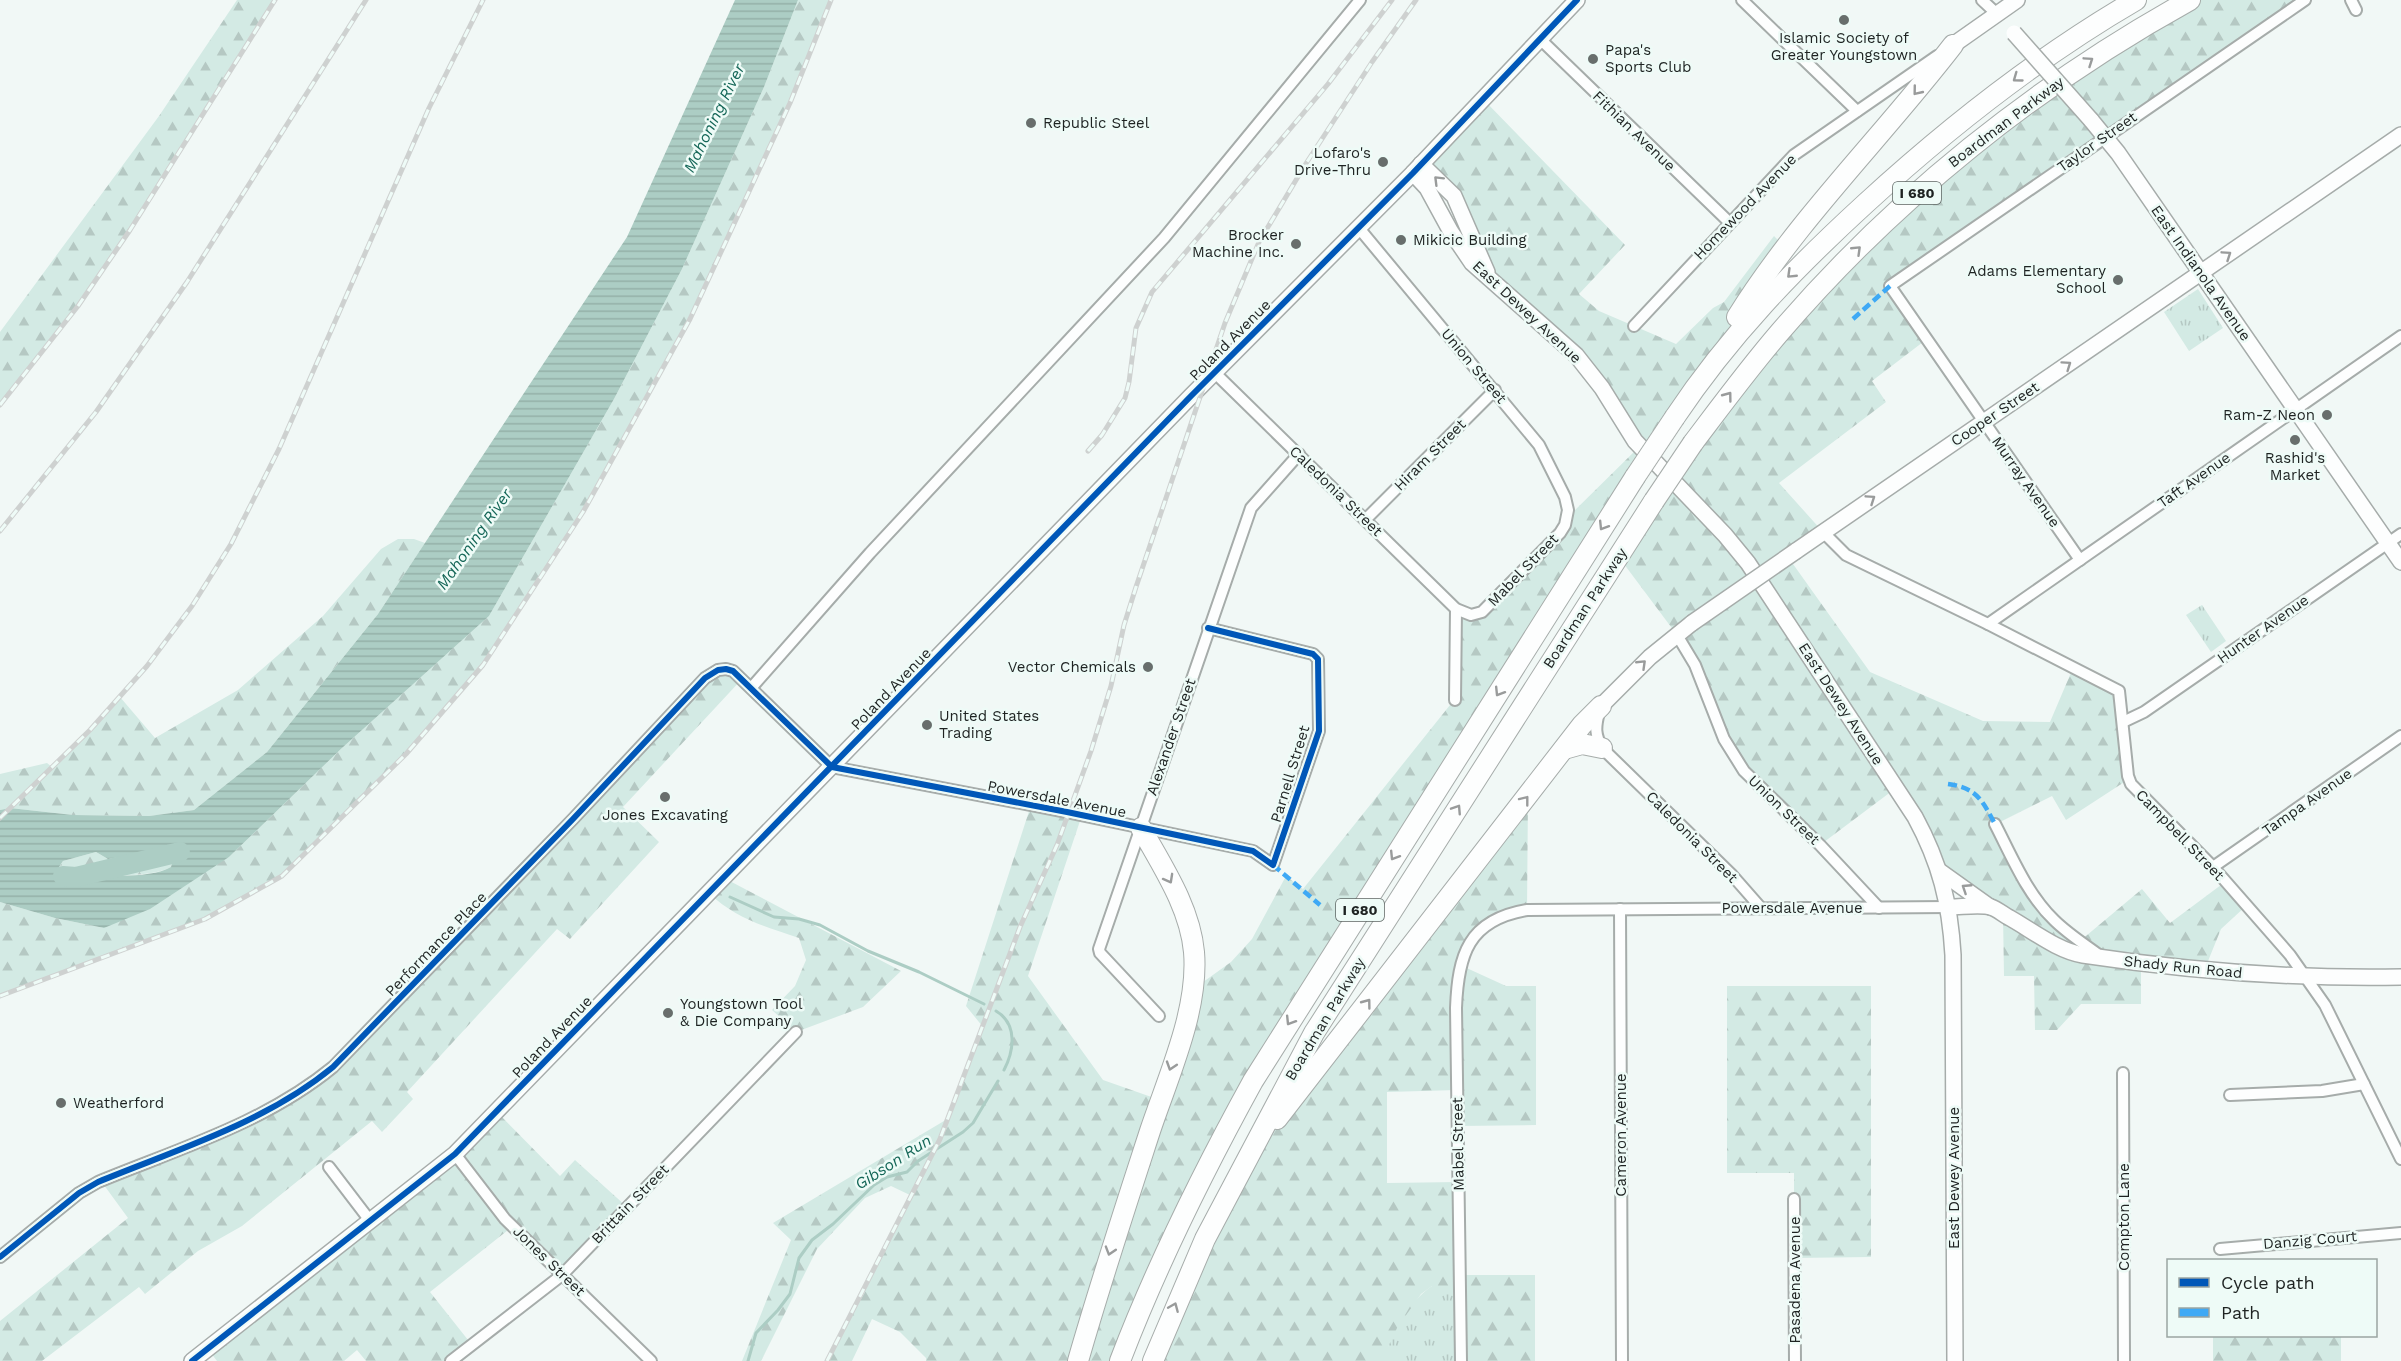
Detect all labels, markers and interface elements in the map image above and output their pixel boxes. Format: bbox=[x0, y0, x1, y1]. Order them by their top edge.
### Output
marker: Islamic Society of Greater Youngstown bbox=[1837, 13, 1851, 27]
place label: Islamic Society of Greater Youngstown bbox=[1771, 29, 1917, 64]
place label: Papa's Sports Club bbox=[1605, 41, 1691, 76]
marker: Papa's Sports Club bbox=[1586, 52, 1600, 66]
one-way arrow bbox=[2083, 57, 2094, 68]
water label: Mahoning River bbox=[679, 60, 749, 175]
one-way arrow bbox=[2013, 71, 2024, 82]
street label: Boardman Parkway bbox=[1945, 72, 2068, 171]
one-way arrow bbox=[1914, 84, 1925, 95]
street label: Fithian Avenue bbox=[1589, 87, 1679, 175]
street label: Taylor Street bbox=[2054, 108, 2141, 176]
place label: Republic Steel bbox=[1043, 114, 1150, 132]
marker: Republic Steel bbox=[1024, 116, 1038, 130]
place label: Lofaro's Drive-Thru bbox=[1294, 144, 1371, 179]
street label: Homewood Avenue bbox=[1690, 150, 1800, 264]
marker: Lofaro's Drive-Thru bbox=[1376, 155, 1390, 169]
one-way arrow bbox=[1434, 176, 1444, 187]
road number: I 680 bbox=[1893, 182, 1941, 204]
street label: East Indianola Avenue bbox=[2147, 202, 2255, 344]
place label: Brocker Machine Inc. bbox=[1192, 226, 1284, 261]
place label: Mikicic Building bbox=[1413, 231, 1527, 249]
marker: Mikicic Building bbox=[1394, 233, 1408, 247]
marker: Brocker Machine Inc. bbox=[1289, 237, 1303, 251]
one-way arrow bbox=[1850, 246, 1860, 257]
one-way arrow bbox=[2221, 251, 2232, 262]
street label: East Dewey Avenue bbox=[1469, 257, 1585, 367]
place label: Adams Elementary School bbox=[1967, 262, 2106, 297]
one-way arrow bbox=[1787, 267, 1798, 278]
marker: Adams Elementary School bbox=[2111, 273, 2125, 287]
street label: Poland Avenue bbox=[1186, 296, 1274, 384]
street label: Union Street bbox=[1437, 325, 1511, 408]
one-way arrow bbox=[2060, 361, 2071, 372]
street label: Cooper Street bbox=[1948, 378, 2043, 450]
one-way arrow bbox=[1721, 392, 1732, 403]
place label: Ram-Z Neon bbox=[2223, 406, 2315, 424]
marker: Ram-Z Neon bbox=[2320, 408, 2334, 422]
street label: Hiram Street bbox=[1390, 415, 1470, 495]
street label: Murray Avenue bbox=[1988, 433, 2064, 531]
marker: Rashid's Market bbox=[2288, 433, 2302, 447]
street label: Caledonia Street bbox=[1286, 442, 1387, 540]
street label: Taft Avenue bbox=[2154, 448, 2234, 512]
place label: Rashid's Market bbox=[2265, 449, 2325, 484]
water label: Mahoning River bbox=[432, 484, 516, 593]
one-way arrow bbox=[1865, 495, 1876, 506]
one-way arrow bbox=[1599, 520, 1610, 531]
street label: Mabel Street bbox=[1484, 530, 1562, 610]
street label: Boardman Parkway bbox=[1539, 544, 1631, 672]
street label: Hunter Avenue bbox=[2214, 591, 2312, 667]
street label: East Dewey Avenue bbox=[1795, 639, 1887, 769]
street label: Poland Avenue bbox=[847, 644, 935, 734]
place label: Vector Chemicals bbox=[1008, 658, 1136, 676]
marker: Vector Chemicals bbox=[1141, 660, 1155, 674]
one-way arrow bbox=[1634, 661, 1645, 672]
street label: Alexander Street bbox=[1143, 675, 1200, 798]
one-way arrow bbox=[1495, 685, 1506, 696]
place label: United States Trading bbox=[939, 707, 1039, 742]
marker: United States Trading bbox=[920, 718, 934, 732]
street label: Parnell Street bbox=[1267, 723, 1314, 825]
street label: Tampa Avenue bbox=[2259, 764, 2355, 840]
street label: Union Street bbox=[1745, 771, 1824, 849]
street label: Powersdale Avenue bbox=[986, 777, 1128, 821]
street label: Campbell Street bbox=[2132, 786, 2228, 885]
street label: Caledonia Street bbox=[1642, 787, 1742, 887]
marker: Jones Excavating bbox=[658, 790, 672, 804]
one-way arrow bbox=[1518, 795, 1529, 806]
one-way arrow bbox=[1450, 805, 1461, 816]
place label: Jones Excavating bbox=[602, 806, 728, 824]
one-way arrow bbox=[1390, 850, 1402, 860]
one-way arrow bbox=[1162, 873, 1173, 883]
one-way arrow bbox=[1962, 884, 1972, 896]
street label: Performance Place bbox=[382, 888, 490, 1000]
road number: I 680 bbox=[1336, 899, 1384, 921]
street label: Powersdale Avenue bbox=[1721, 899, 1863, 917]
street label: Shady Run Road bbox=[2123, 952, 2243, 982]
street label: Boardman Parkway bbox=[1281, 954, 1369, 1084]
street label: Poland Avenue bbox=[508, 992, 596, 1082]
place label: Youngstown Tool & Die Company bbox=[680, 995, 803, 1030]
one-way arrow bbox=[1359, 999, 1370, 1010]
marker: Youngstown Tool & Die Company bbox=[661, 1006, 675, 1020]
one-way arrow bbox=[1285, 1015, 1297, 1025]
one-way arrow bbox=[1166, 1060, 1178, 1071]
street label: Cameron Avenue bbox=[1612, 1073, 1630, 1197]
place label: Weatherford bbox=[73, 1094, 164, 1112]
marker: Weatherford bbox=[54, 1096, 68, 1110]
street label: Mabel Street bbox=[1448, 1096, 1468, 1191]
street label: East Dewey Avenue bbox=[1945, 1107, 1963, 1249]
water label: Gibson Run bbox=[851, 1130, 935, 1194]
street label: Brittain Street bbox=[588, 1160, 673, 1247]
street label: Compton Lane bbox=[2115, 1163, 2133, 1271]
street label: Pasadena Avenue bbox=[1786, 1216, 1804, 1344]
street label: Jones Street bbox=[509, 1222, 589, 1300]
street label: Danzig Court bbox=[2262, 1227, 2358, 1253]
one-way arrow bbox=[1105, 1245, 1117, 1256]
legend bbox=[2167, 1259, 2377, 1337]
text: Cycle path bbox=[2221, 1272, 2315, 1293]
one-way arrow bbox=[1167, 1302, 1179, 1313]
text: Path bbox=[2221, 1302, 2261, 1323]

